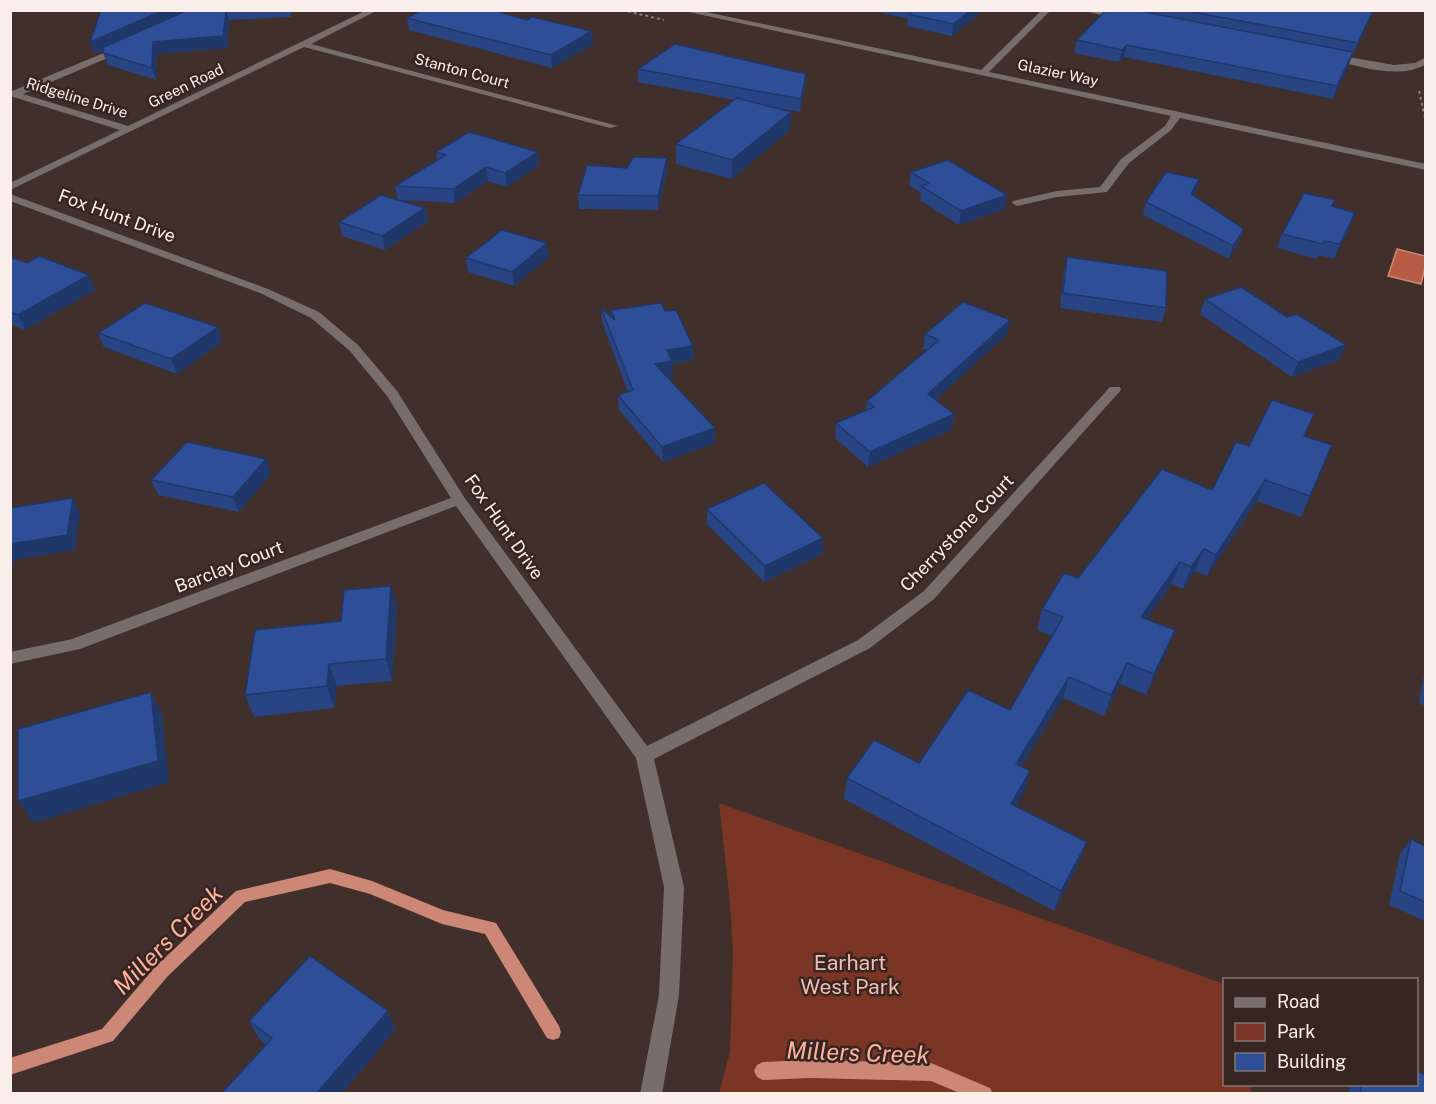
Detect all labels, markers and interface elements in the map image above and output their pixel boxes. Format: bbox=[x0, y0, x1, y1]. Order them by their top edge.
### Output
street label: Stanton Court bbox=[413, 50, 512, 91]
street label: Glazier Way bbox=[1016, 56, 1100, 89]
street label: Green Road bbox=[145, 60, 226, 111]
street label: Ridgeline Drive bbox=[24, 74, 130, 121]
street label: Fox Hunt Drive bbox=[56, 185, 179, 246]
street label: Fox Hunt Drive bbox=[460, 470, 548, 583]
street label: Cherrystone Court bbox=[896, 470, 1018, 595]
street label: Barclay Court bbox=[172, 536, 286, 597]
water label: Millers Creek bbox=[107, 879, 228, 1000]
park label: Earhart West Park bbox=[800, 950, 900, 999]
legend bbox=[1223, 978, 1418, 1086]
text: Road bbox=[1277, 991, 1320, 1012]
text: Park bbox=[1277, 1021, 1315, 1042]
water label: Millers Creek bbox=[786, 1036, 930, 1068]
text: Building bbox=[1277, 1051, 1346, 1072]

